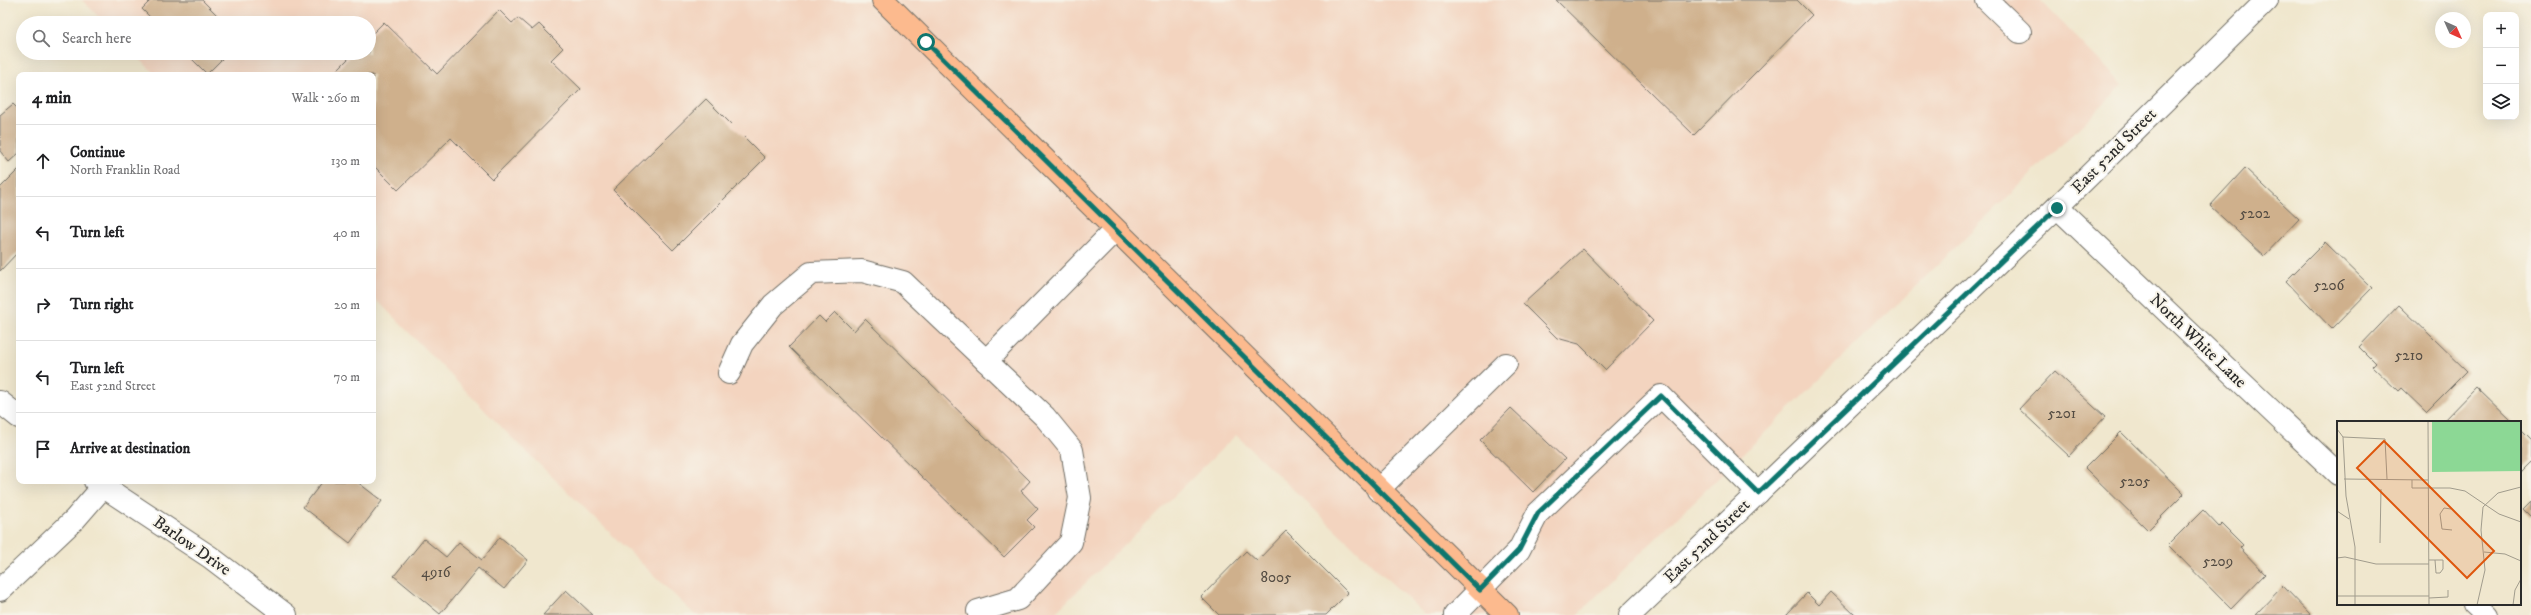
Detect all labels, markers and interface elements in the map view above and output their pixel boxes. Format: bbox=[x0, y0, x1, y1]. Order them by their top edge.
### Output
north arrow bbox=[2435, 12, 2471, 48]
map controls bbox=[2483, 12, 2519, 120]
button: + bbox=[2483, 12, 2519, 48]
search box bbox=[16, 16, 376, 60]
icon: search bbox=[30, 27, 52, 49]
text: Search here bbox=[62, 29, 131, 48]
route start bbox=[917, 33, 935, 51]
button: − bbox=[2483, 48, 2519, 84]
button: layers bbox=[2483, 84, 2519, 120]
text: 4 min bbox=[32, 87, 71, 109]
text: Walk · 260 m bbox=[292, 90, 360, 106]
street label: East 52nd Street bbox=[2067, 103, 2162, 198]
text: Continue bbox=[70, 143, 125, 162]
icon: ahead bbox=[32, 150, 54, 172]
text: 130 m bbox=[331, 153, 360, 169]
text: North Franklin Road bbox=[70, 162, 180, 178]
route end bbox=[2048, 199, 2066, 217]
house number: 5202 bbox=[2240, 204, 2271, 223]
icon: left bbox=[32, 222, 54, 244]
text: Turn left bbox=[70, 223, 124, 242]
text: 40 m bbox=[333, 225, 360, 241]
house number: 5206 bbox=[2314, 276, 2346, 295]
street label: North White Lane bbox=[2145, 289, 2251, 393]
icon: right bbox=[32, 294, 54, 316]
text: Turn right bbox=[70, 295, 133, 314]
text: 20 m bbox=[334, 297, 360, 313]
house number: 5210 bbox=[2395, 346, 2423, 365]
text: Turn left bbox=[70, 359, 124, 378]
icon: left bbox=[32, 366, 54, 388]
text: 70 m bbox=[334, 369, 360, 385]
text: East 52nd Street bbox=[70, 378, 156, 394]
house number: 5201 bbox=[2048, 404, 2076, 423]
inset map bbox=[2337, 421, 2521, 605]
icon: arrive bbox=[32, 438, 54, 460]
text: Arrive at destination bbox=[70, 439, 190, 458]
house number: 5205 bbox=[2120, 472, 2151, 491]
street label: East 52nd Street bbox=[1659, 494, 1755, 588]
street label: Barlow Drive bbox=[149, 511, 235, 581]
house number: 5209 bbox=[2203, 552, 2233, 571]
house number: 4916 bbox=[421, 563, 452, 582]
house number: 8005 bbox=[1260, 568, 1292, 587]

